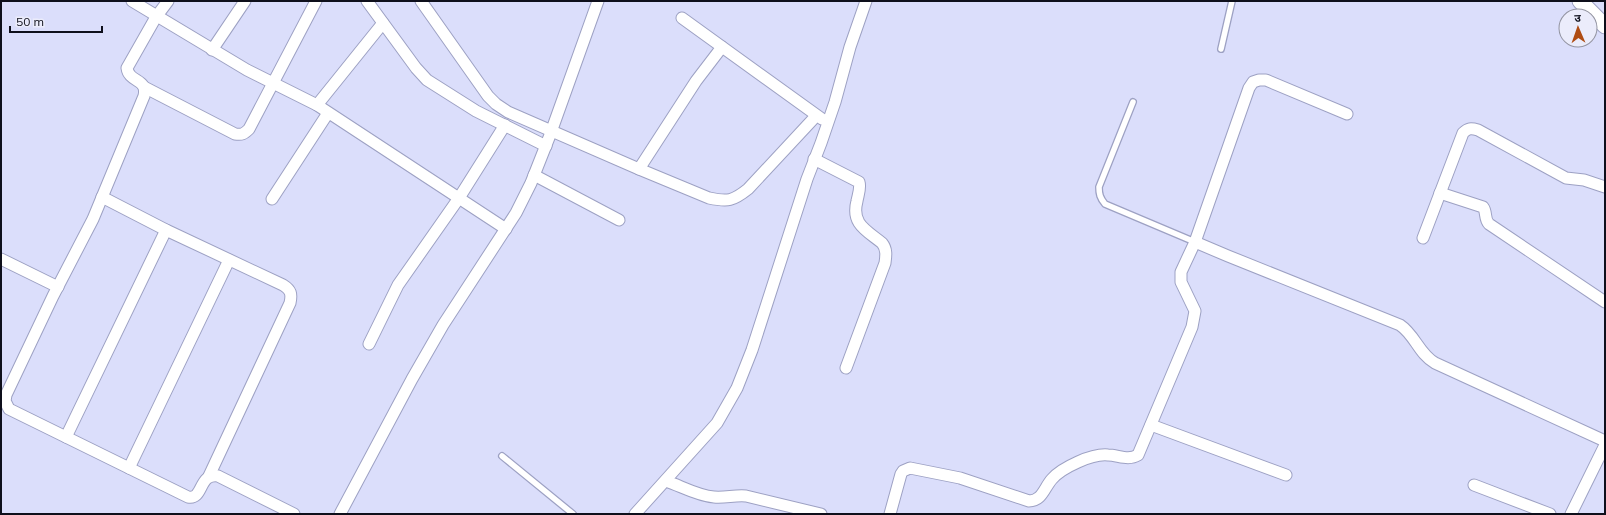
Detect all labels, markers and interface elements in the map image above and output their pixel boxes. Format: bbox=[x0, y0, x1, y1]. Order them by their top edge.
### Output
scale bar bbox=[10, 8, 102, 34]
north arrow bbox=[1558, 8, 1598, 48]
text: उ bbox=[1574, 11, 1582, 25]
text: 50 m bbox=[16, 14, 44, 29]

